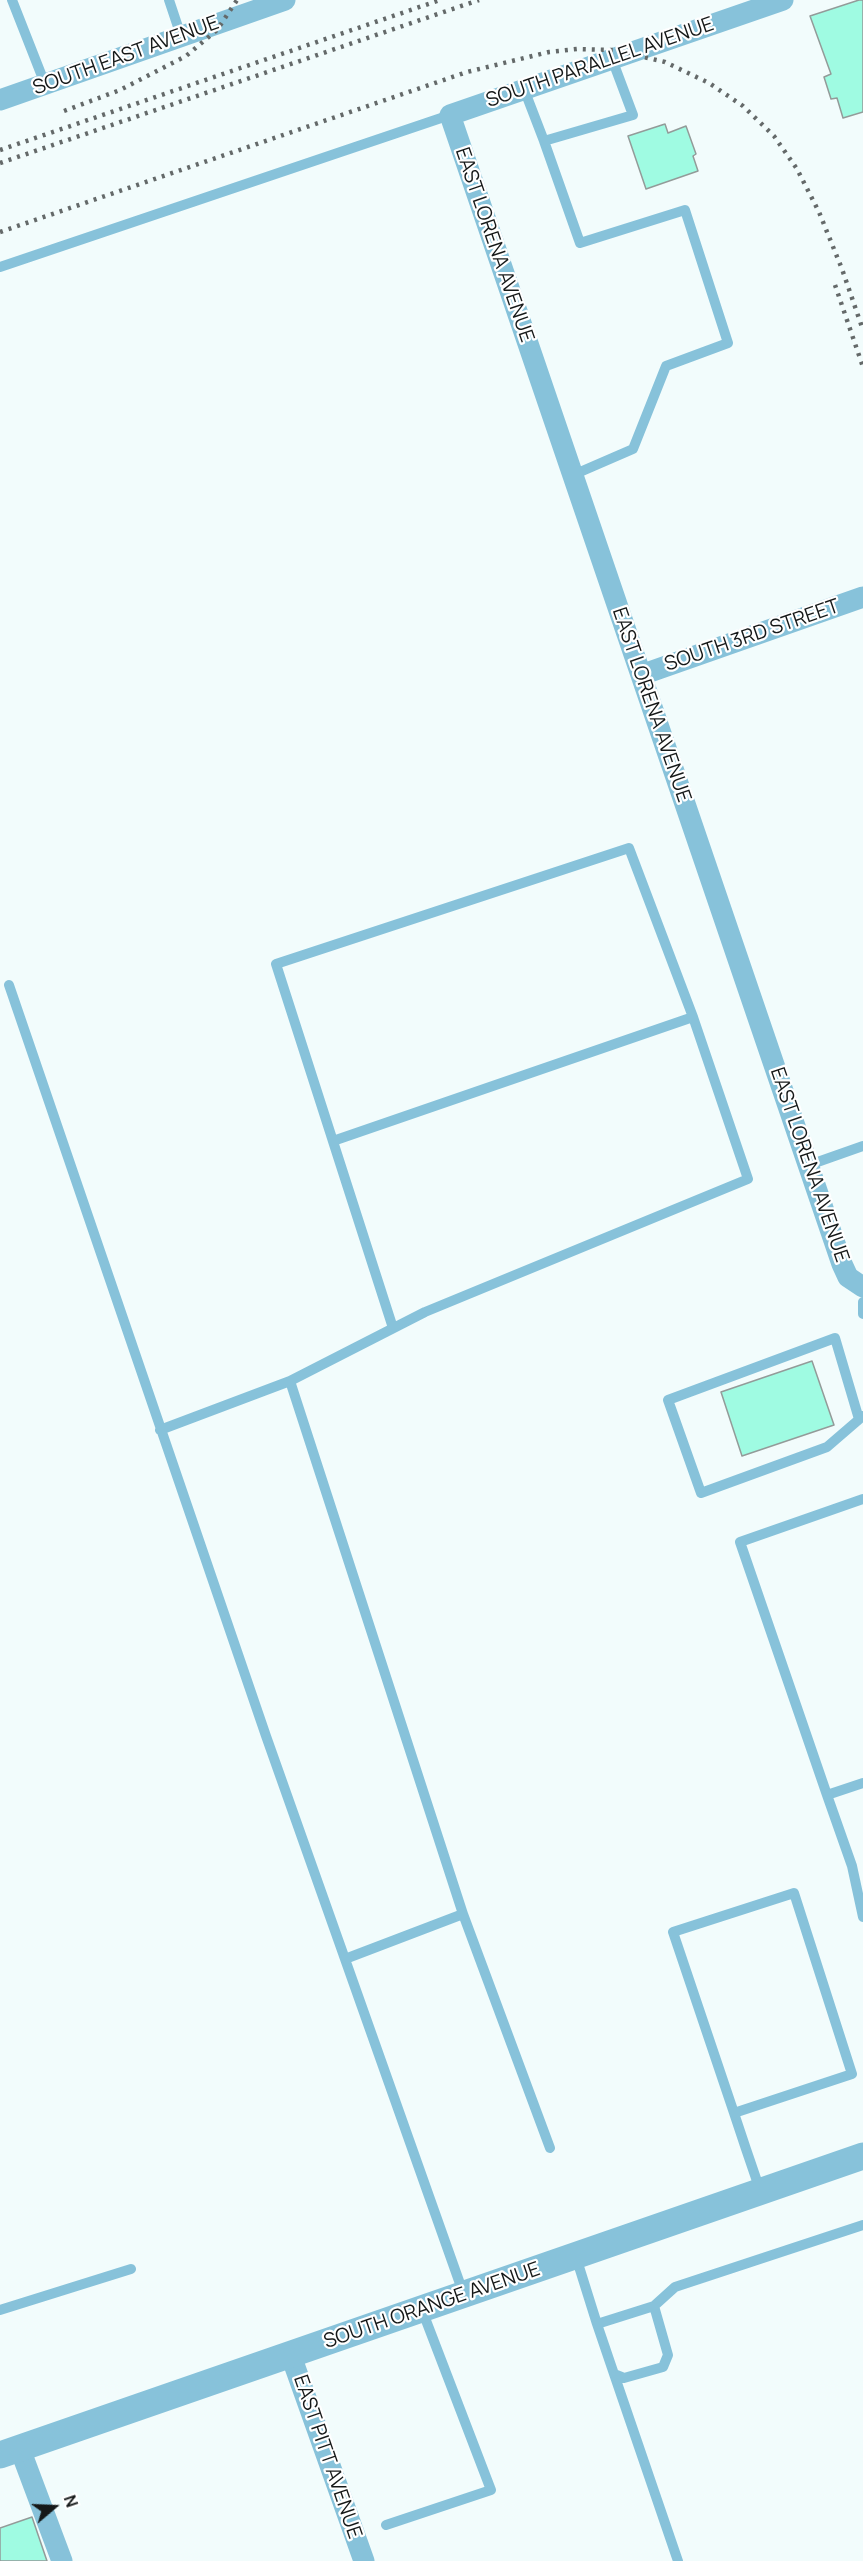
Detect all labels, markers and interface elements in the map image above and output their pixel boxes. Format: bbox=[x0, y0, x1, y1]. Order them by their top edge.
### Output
street label: SOUTH EAST AVENUE bbox=[30, 11, 222, 101]
street label: SOUTH PARALLEL AVENUE bbox=[483, 13, 717, 113]
street label: EAST LORENA AVENUE bbox=[449, 144, 539, 346]
street label: SOUTH 3RD STREET bbox=[662, 595, 842, 677]
street label: EAST LORENA AVENUE bbox=[606, 604, 696, 806]
street label: EAST LORENA AVENUE bbox=[764, 1064, 854, 1266]
street label: SOUTH ORANGE AVENUE bbox=[321, 2258, 543, 2354]
street label: EAST PITT AVENUE bbox=[288, 2372, 366, 2542]
north arrow bbox=[24, 2477, 84, 2537]
text: N bbox=[59, 2492, 83, 2510]

